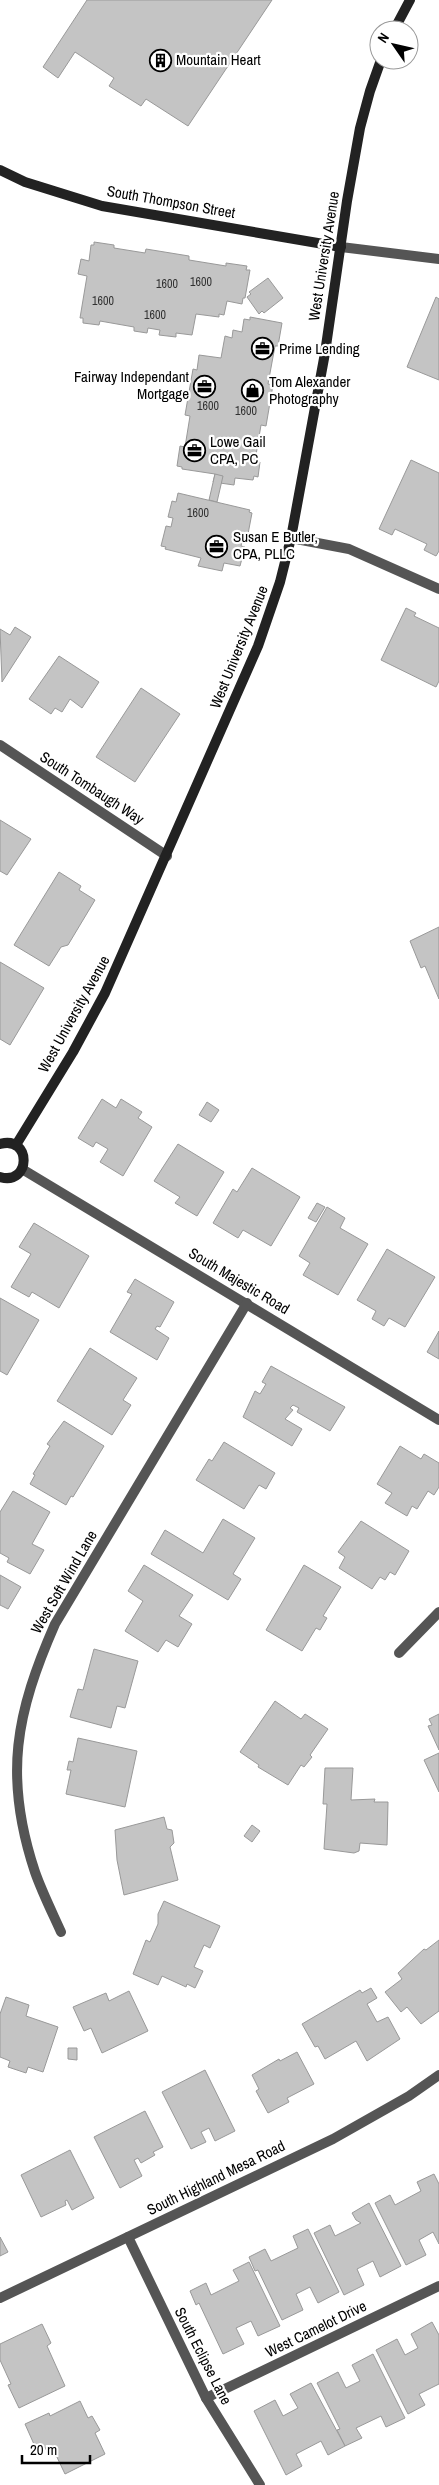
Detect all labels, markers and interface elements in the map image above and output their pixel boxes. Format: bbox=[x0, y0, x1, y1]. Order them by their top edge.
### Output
north arrow bbox=[369, 20, 419, 70]
text: N bbox=[373, 29, 393, 46]
building icon: Mountain Heart bbox=[148, 48, 172, 72]
place label: Mountain Heart bbox=[176, 49, 261, 70]
street label: South Thompson Street bbox=[105, 180, 237, 223]
street label: West University Avenue bbox=[303, 190, 344, 322]
house number: 1600 bbox=[190, 274, 212, 290]
house number: 1600 bbox=[156, 276, 178, 292]
house number: 1600 bbox=[92, 293, 114, 309]
house number: 1600 bbox=[144, 307, 166, 323]
office icon: Prime Lending bbox=[251, 337, 275, 361]
place label: Prime Lending bbox=[279, 338, 360, 359]
place label: Fairway Independant Mortgage bbox=[74, 366, 190, 404]
place label: Tom Alexander Photography bbox=[269, 371, 350, 409]
office icon: Fairway Independant Mortgage bbox=[193, 374, 217, 398]
shop icon: Tom Alexander Photography bbox=[241, 379, 265, 403]
house number: 1600 bbox=[197, 398, 219, 414]
house number: 1600 bbox=[235, 403, 257, 419]
place label: Lowe Gail CPA, PC bbox=[210, 431, 265, 469]
office icon: Lowe Gail CPA, PC bbox=[182, 439, 206, 463]
house number: 1600 bbox=[187, 505, 209, 521]
place label: Susan E Butler, CPA, PLLC bbox=[233, 526, 318, 564]
office icon: Susan E Butler, CPA, PLLC bbox=[205, 534, 229, 558]
street label: West University Avenue bbox=[204, 582, 273, 711]
street label: South Tombaugh Way bbox=[36, 746, 149, 830]
street label: West University Avenue bbox=[33, 951, 115, 1076]
street label: South Majestic Road bbox=[185, 1242, 294, 1319]
street label: West Soft Wind Lane bbox=[25, 1526, 102, 1637]
street label: South Highland Mesa Road bbox=[143, 2135, 288, 2220]
street label: West Camelot Drive bbox=[262, 2295, 370, 2362]
street label: South Eclipse Lane bbox=[170, 2303, 237, 2408]
scale bar bbox=[22, 2432, 90, 2464]
text: 20 m bbox=[30, 2439, 57, 2460]

